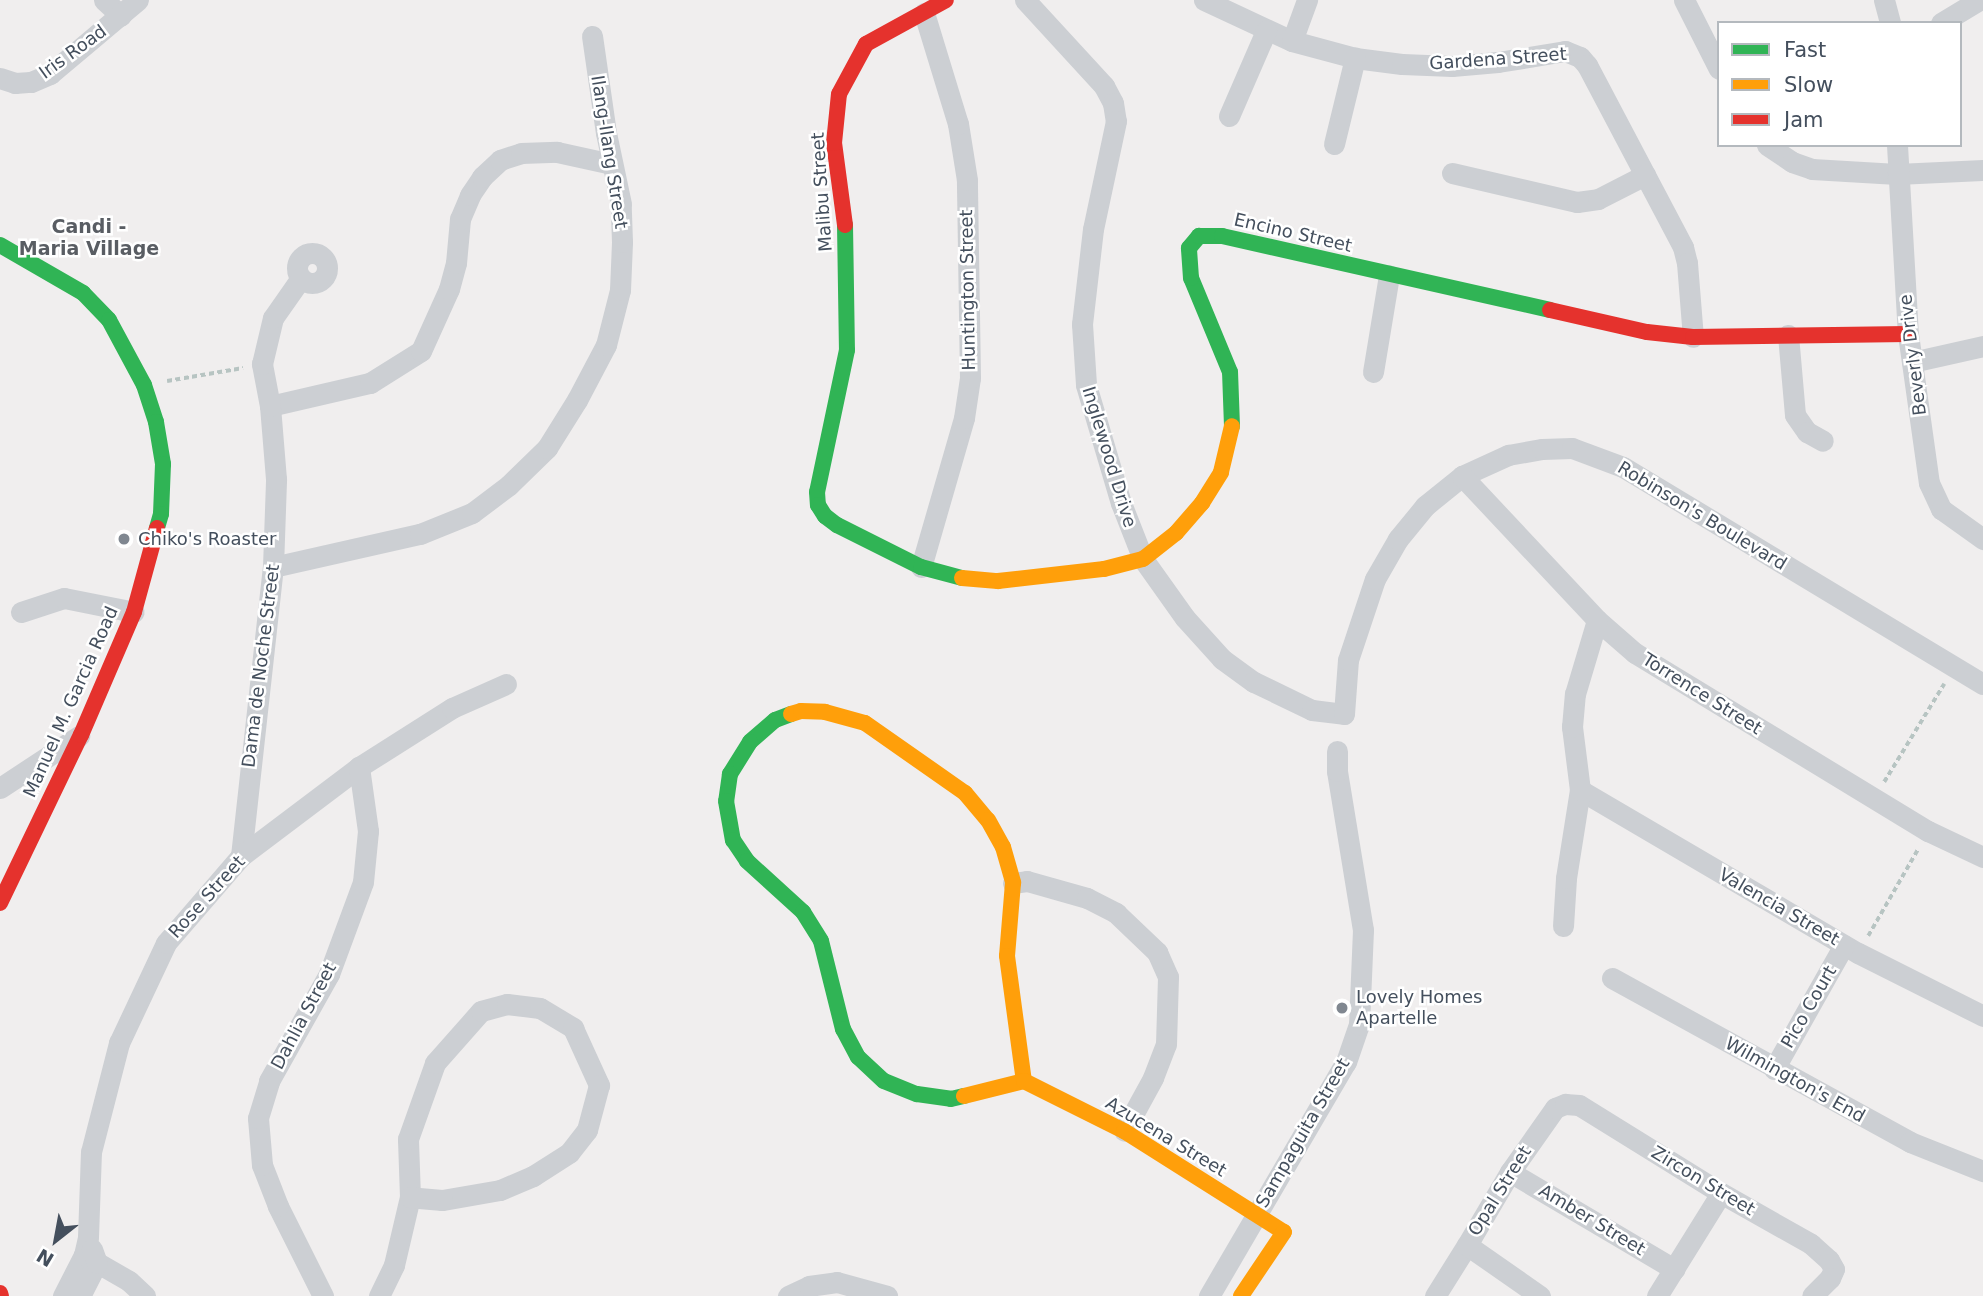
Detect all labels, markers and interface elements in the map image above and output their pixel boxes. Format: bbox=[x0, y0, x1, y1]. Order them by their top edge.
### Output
street label: Iris Road bbox=[35, 20, 111, 84]
legend bbox=[1717, 21, 1962, 147]
text: Fast bbox=[1784, 38, 1826, 62]
street label: Gardena Street bbox=[1429, 43, 1567, 75]
text: Slow bbox=[1784, 73, 1833, 97]
street label: Ilang-Ilang Street bbox=[586, 74, 632, 230]
text: Jam bbox=[1784, 108, 1824, 132]
street label: Malibu Street bbox=[807, 131, 837, 253]
street label: Huntington Street bbox=[956, 209, 980, 371]
street label: Encino Street bbox=[1232, 209, 1354, 257]
district label: Candi - Maria Village bbox=[19, 216, 159, 260]
street label: Beverly Drive bbox=[1895, 293, 1931, 417]
street label: Inglewood Drive bbox=[1077, 384, 1141, 530]
street label: Robinson's Boulevard bbox=[1614, 457, 1790, 575]
place label: Chiko's Roaster bbox=[138, 528, 276, 550]
marker: Chiko's Roaster bbox=[116, 531, 132, 547]
street label: Dama de Noche Street bbox=[238, 563, 284, 769]
street label: Manuel M. Garcia Road bbox=[19, 603, 123, 801]
street label: Torrence Street bbox=[1638, 649, 1766, 739]
street label: Rose Street bbox=[164, 851, 250, 943]
street label: Valencia Street bbox=[1715, 864, 1843, 950]
street label: Dahlia Street bbox=[267, 959, 341, 1073]
street label: Pico Court bbox=[1777, 962, 1841, 1052]
place label: Lovely Homes Apartelle bbox=[1356, 987, 1482, 1030]
marker: Lovely Homes Apartelle bbox=[1334, 1000, 1350, 1016]
street label: Wilmington's End bbox=[1721, 1033, 1869, 1127]
street label: Sampaguita Street bbox=[1251, 1055, 1355, 1211]
street label: Azucena Street bbox=[1102, 1092, 1230, 1182]
street label: Opal Street bbox=[1464, 1142, 1536, 1240]
street label: Zircon Street bbox=[1647, 1142, 1759, 1220]
street label: Amber Street bbox=[1535, 1180, 1649, 1260]
north arrow bbox=[21, 1205, 91, 1275]
text: N bbox=[33, 1244, 58, 1272]

